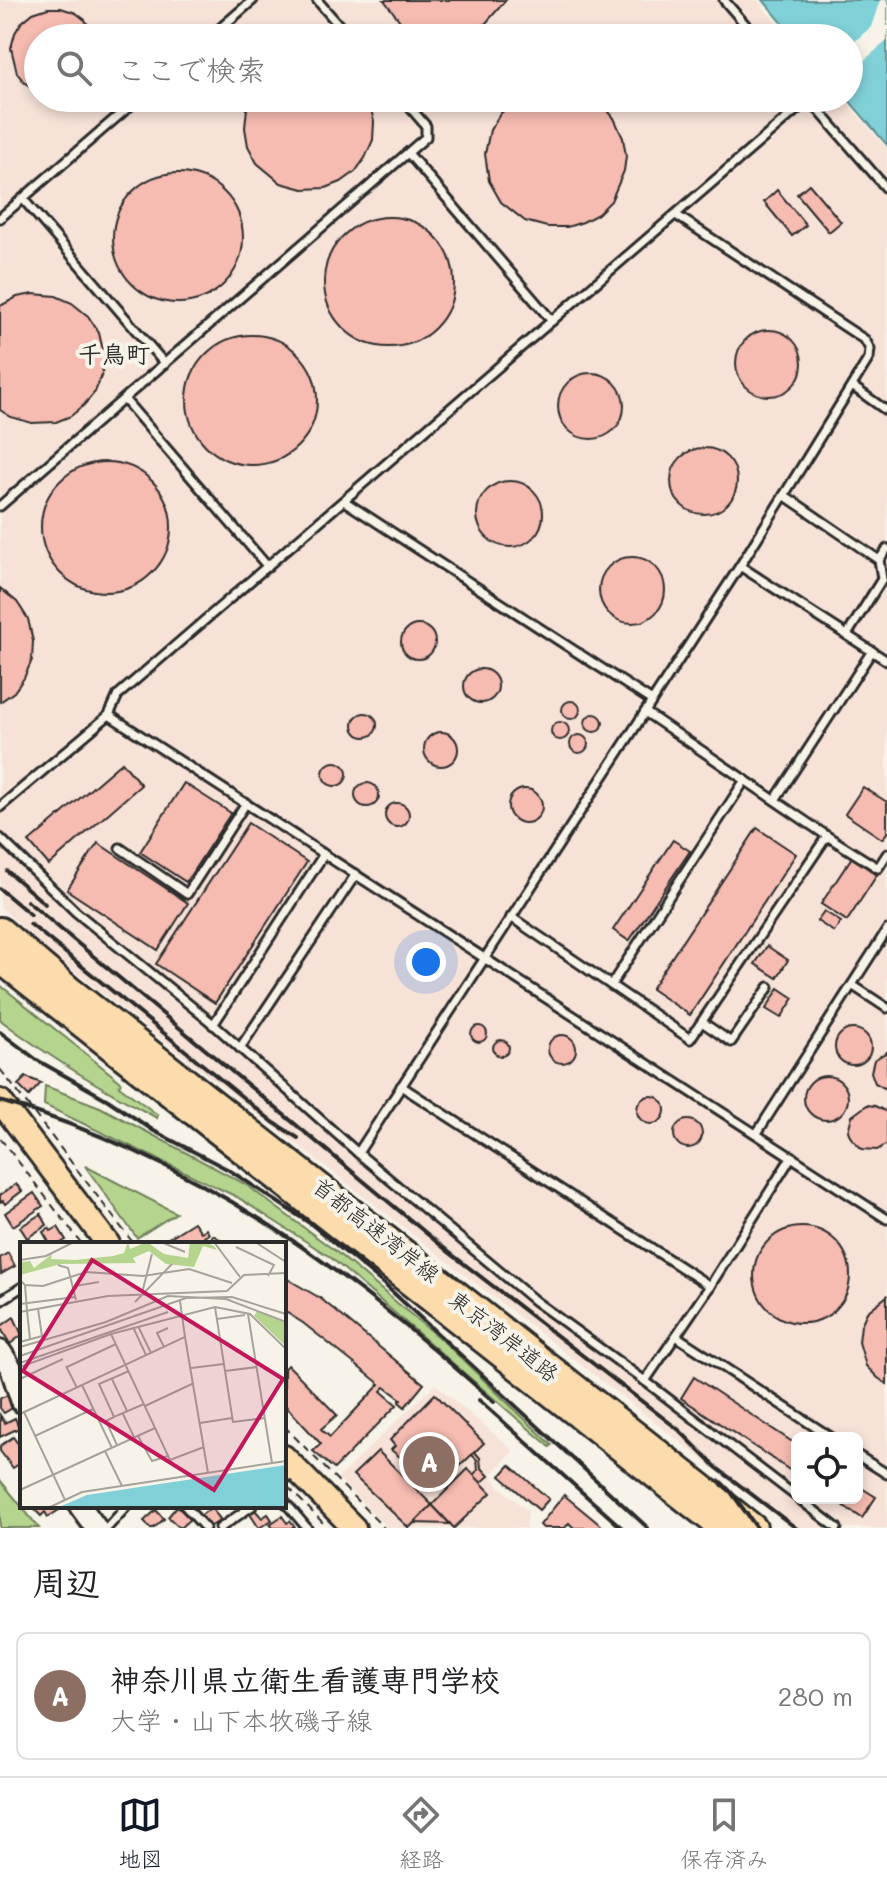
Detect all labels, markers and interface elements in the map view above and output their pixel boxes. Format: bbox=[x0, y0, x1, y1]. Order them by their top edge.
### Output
search box bbox=[24, 24, 863, 112]
icon: search bbox=[52, 46, 96, 90]
text: ここで検索 bbox=[116, 49, 266, 89]
district label: 千鳥町 bbox=[78, 338, 150, 369]
your location bbox=[406, 942, 446, 982]
street label: 首都高速湾岸線 bbox=[307, 1171, 446, 1288]
inset map bbox=[20, 1242, 286, 1508]
street label: 東京湾岸道路 bbox=[443, 1284, 565, 1388]
pin: A bbox=[403, 1432, 455, 1492]
map controls bbox=[791, 1432, 863, 1504]
button: locate bbox=[791, 1432, 863, 1504]
text: 周辺 bbox=[32, 1559, 100, 1604]
text: 神奈川県立衛生看護専門学校 bbox=[110, 1659, 500, 1699]
text: A bbox=[51, 1679, 69, 1713]
text: 280 m bbox=[778, 1679, 853, 1713]
text: 大学 · 山下本牧磯子線 bbox=[110, 1703, 372, 1737]
tab: 地図 bbox=[118, 1793, 163, 1873]
tab: 経路 bbox=[399, 1793, 444, 1873]
tab: 保存済み bbox=[680, 1793, 769, 1873]

